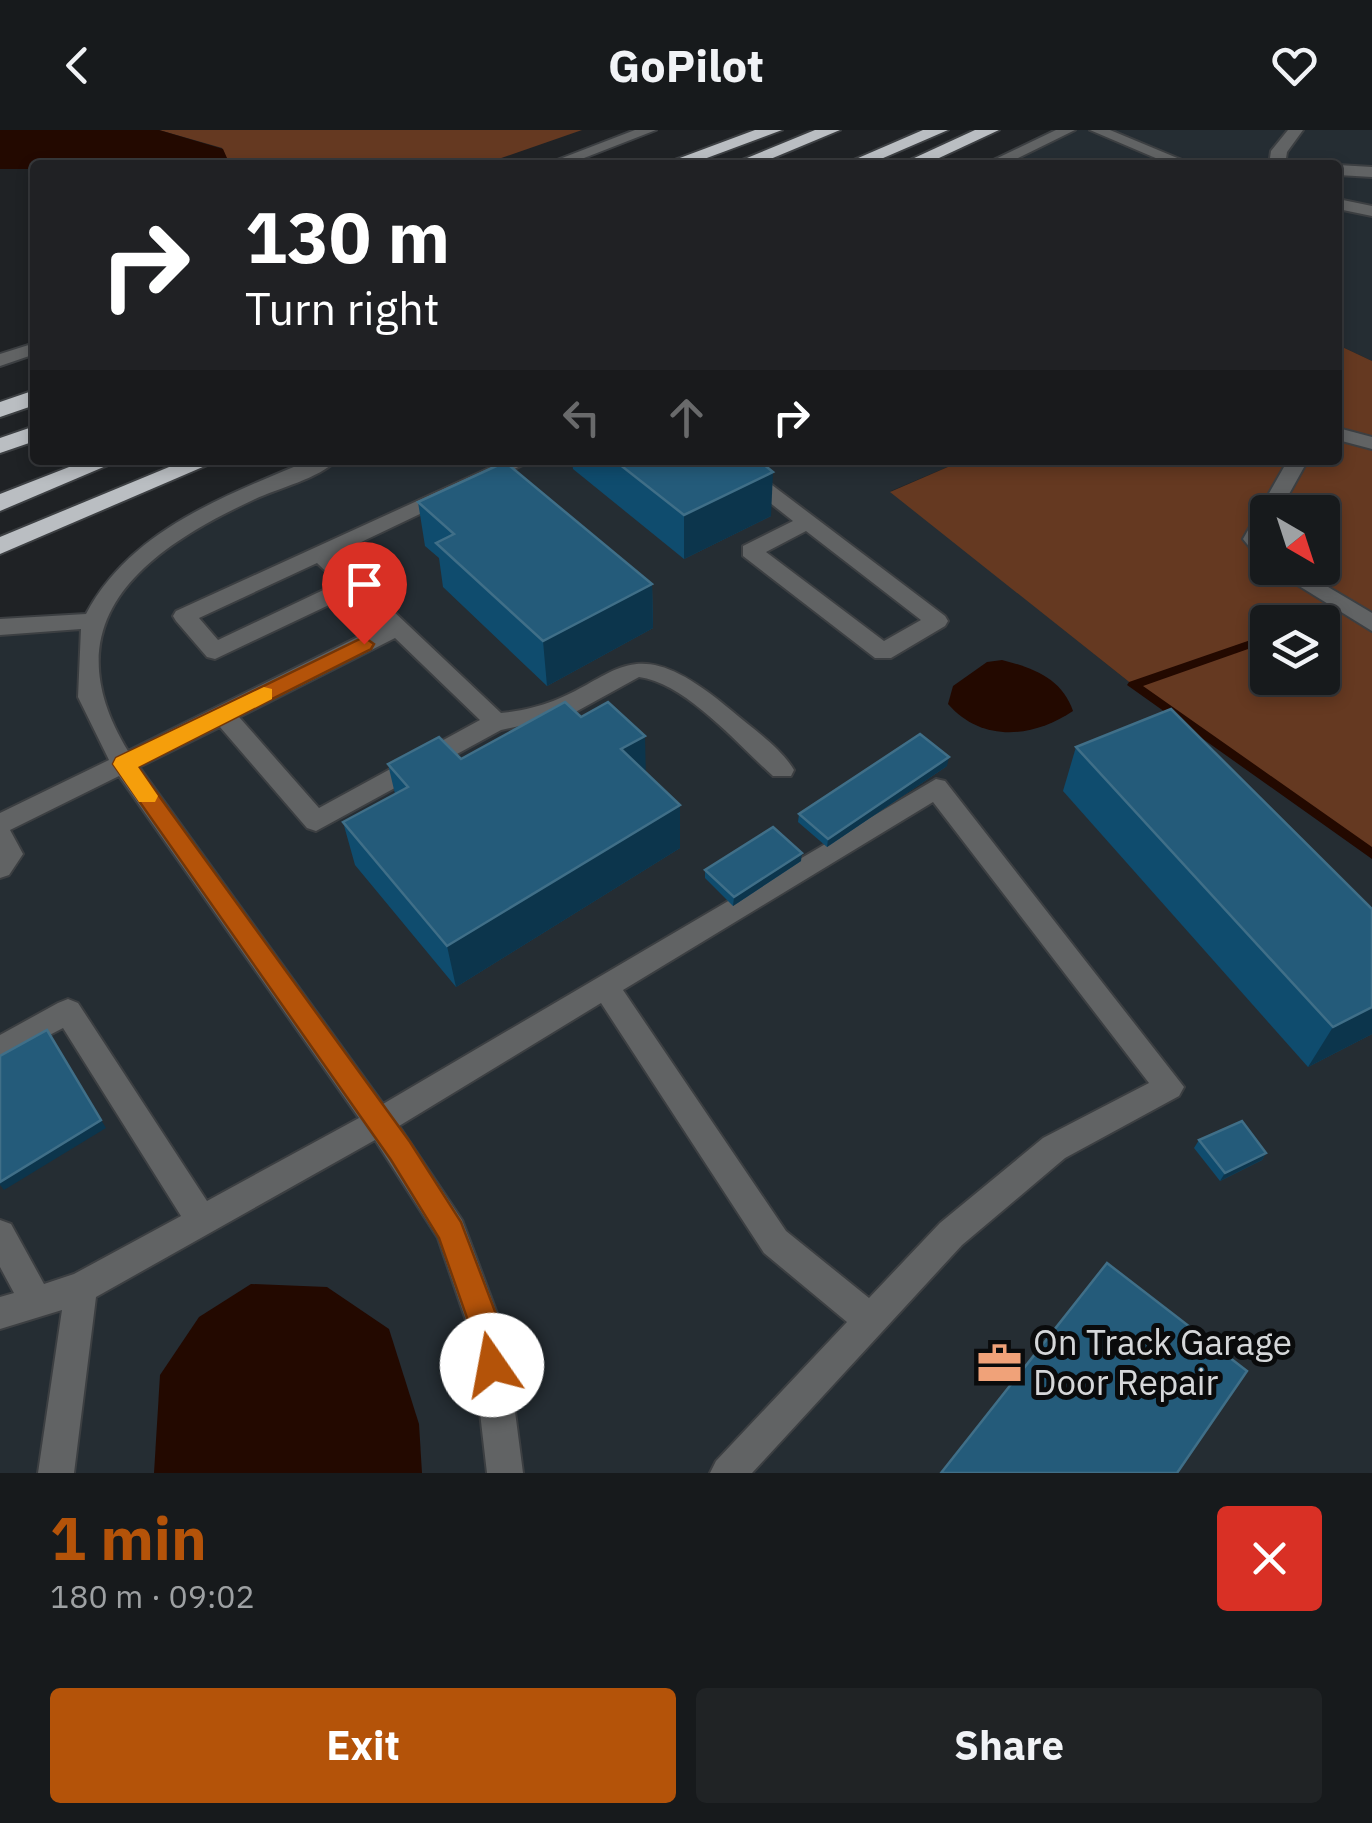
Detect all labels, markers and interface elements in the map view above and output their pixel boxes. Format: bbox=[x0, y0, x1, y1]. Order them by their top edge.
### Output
text: GoPilot bbox=[608, 36, 764, 94]
icon: back bbox=[50, 38, 105, 93]
icon: heart bbox=[1267, 38, 1322, 93]
text: 130 m bbox=[245, 191, 450, 282]
icon: right bbox=[80, 200, 210, 330]
text: Turn right bbox=[245, 279, 440, 337]
icon: left bbox=[554, 390, 609, 445]
icon: ahead bbox=[659, 390, 714, 445]
icon: right bbox=[764, 390, 819, 445]
north arrow bbox=[1250, 495, 1340, 585]
map controls bbox=[1250, 495, 1340, 695]
pin bbox=[322, 542, 407, 645]
icon: arrive bbox=[337, 557, 392, 612]
button: layers bbox=[1250, 605, 1340, 695]
position arrow bbox=[440, 1313, 544, 1417]
place label: On Track Garage Door Repair bbox=[1033, 1319, 1292, 1405]
office icon: On Track Garage Door Repair bbox=[976, 1339, 1024, 1387]
text: 1 min bbox=[50, 1498, 207, 1577]
button: close bbox=[1217, 1506, 1322, 1611]
text: 180 m · 09:02 bbox=[50, 1575, 255, 1617]
button: Exit bbox=[50, 1688, 676, 1803]
button: Share bbox=[696, 1688, 1322, 1803]

